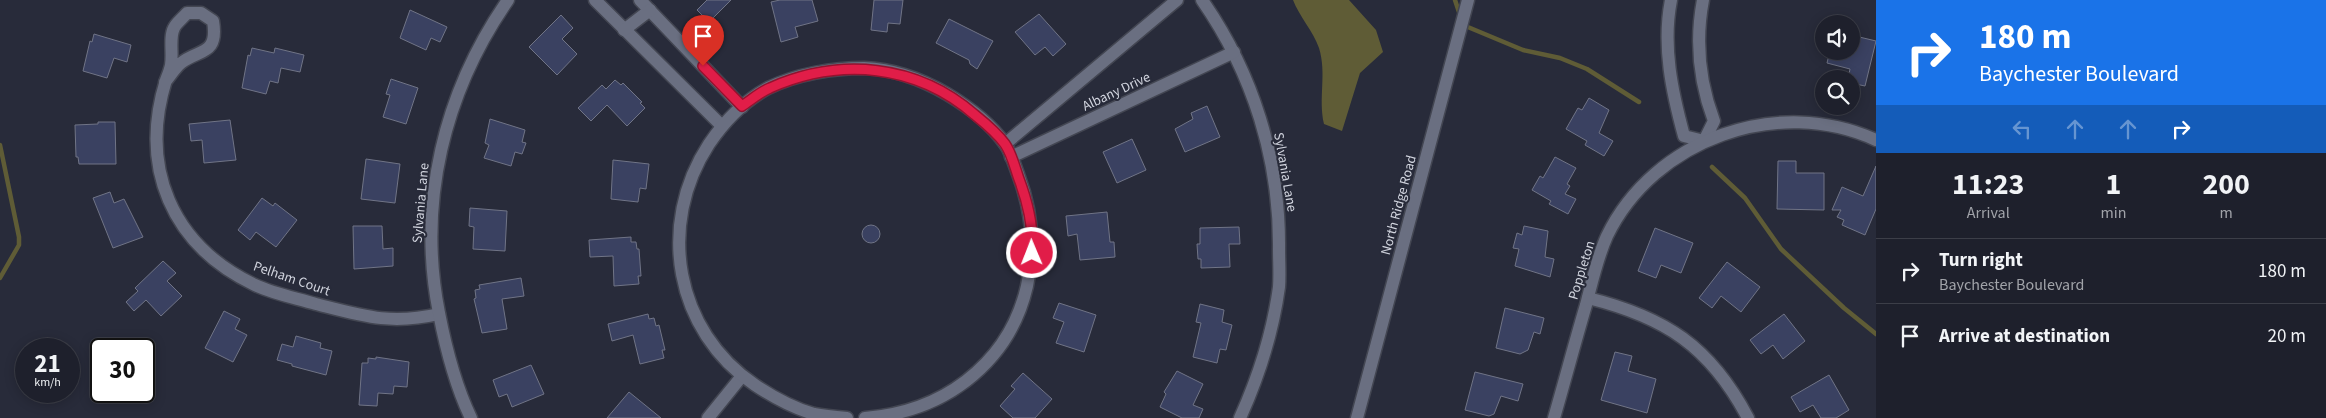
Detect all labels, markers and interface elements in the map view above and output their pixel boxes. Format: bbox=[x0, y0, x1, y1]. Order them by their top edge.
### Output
text: 180 m bbox=[1979, 12, 2071, 62]
pin bbox=[682, 15, 724, 66]
map controls bbox=[1815, 15, 1860, 115]
button: sound bbox=[1815, 15, 1860, 60]
icon: right bbox=[1896, 20, 1961, 85]
icon: arrive bbox=[689, 22, 717, 50]
text: Baychester Boulevard bbox=[1979, 58, 2179, 90]
street label: Albany Drive bbox=[1079, 67, 1154, 116]
button: search bbox=[1815, 70, 1860, 115]
icon: left bbox=[2008, 115, 2036, 143]
icon: ahead bbox=[2061, 115, 2089, 143]
icon: ahead bbox=[2114, 115, 2142, 143]
icon: right bbox=[2167, 115, 2195, 143]
street label: Sylvania Lane bbox=[1268, 131, 1302, 214]
street label: North Ridge Road bbox=[1376, 153, 1422, 257]
street label: Sylvania Lane bbox=[408, 162, 434, 244]
text: 11:23 bbox=[1952, 163, 2024, 206]
text: 1 bbox=[2105, 163, 2121, 206]
text: 200 bbox=[2202, 163, 2250, 206]
text: Arrival bbox=[1967, 202, 2010, 224]
text: min bbox=[2100, 202, 2126, 224]
text: m bbox=[2220, 202, 2233, 224]
position arrow bbox=[1005, 226, 1057, 278]
street label: Poppleton bbox=[1563, 238, 1600, 302]
text: Turn right bbox=[1939, 247, 2023, 274]
street label: Pelham Court bbox=[251, 256, 333, 302]
icon: right bbox=[1896, 257, 1924, 285]
text: 180 m bbox=[2258, 258, 2306, 285]
text: Baychester Boulevard bbox=[1939, 274, 2084, 296]
icon: arrive bbox=[1896, 322, 1924, 350]
text: Arrive at destination bbox=[1939, 323, 2110, 350]
text: 20 m bbox=[2268, 323, 2306, 350]
speed limit sign: 30 bbox=[90, 338, 155, 403]
text: 21 bbox=[34, 346, 61, 382]
text: km/h bbox=[34, 374, 61, 391]

